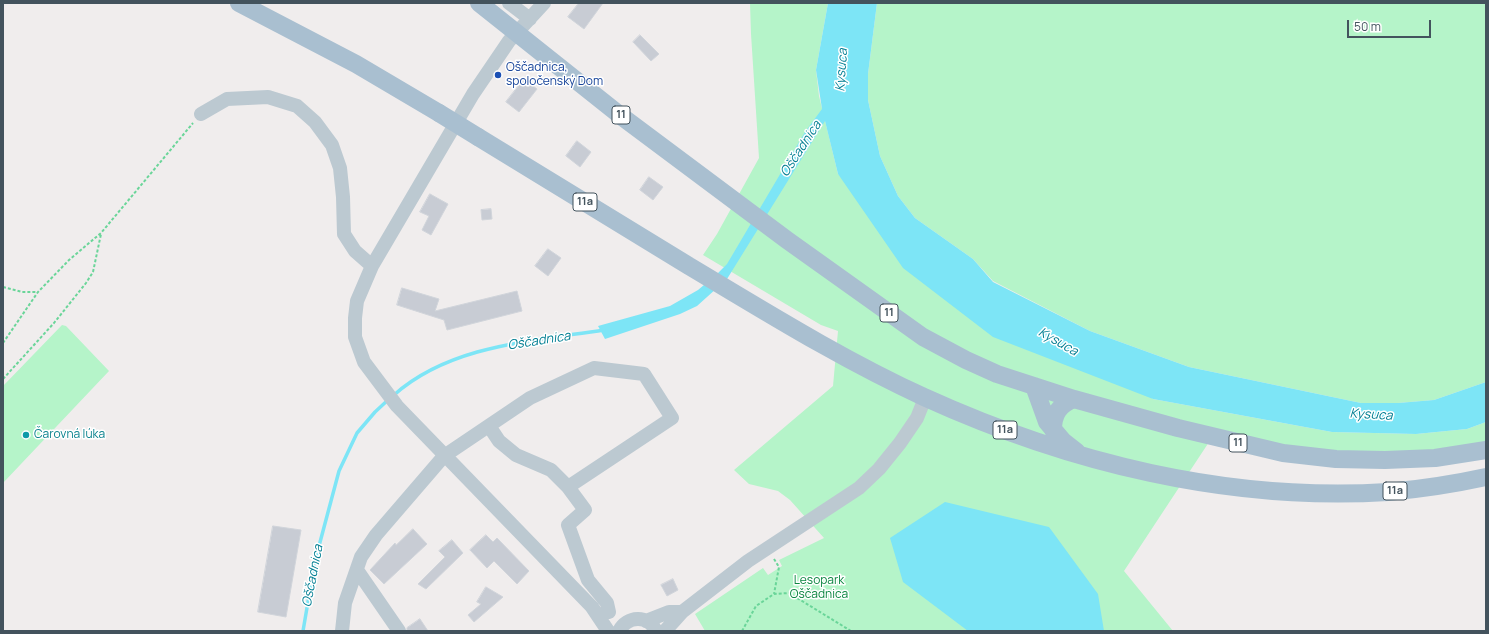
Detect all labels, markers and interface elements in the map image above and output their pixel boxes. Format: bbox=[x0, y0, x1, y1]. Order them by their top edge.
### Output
scale bar bbox=[1349, 12, 1433, 38]
text: 50 m bbox=[1354, 18, 1381, 35]
water label: Kysuca bbox=[833, 48, 851, 92]
place label: Oščadnica, spoločenský Dom bbox=[506, 61, 603, 89]
marker: Oščadnica, spoločenský Dom bbox=[493, 70, 503, 80]
road number: 11 bbox=[612, 106, 630, 124]
water label: Oščadnica bbox=[777, 118, 825, 180]
road number: 11a bbox=[573, 193, 597, 211]
road number: 11 bbox=[880, 304, 898, 322]
water label: Kysuca bbox=[1036, 325, 1080, 359]
water label: Oščadnica bbox=[506, 328, 572, 354]
water label: Kysuca bbox=[1349, 406, 1393, 424]
road number: 11a bbox=[993, 421, 1017, 439]
place label: Čarovná lúka bbox=[34, 428, 105, 442]
marker: Čarovná lúka bbox=[21, 430, 31, 440]
road number: 11 bbox=[1229, 434, 1247, 452]
road number: 11a bbox=[1383, 482, 1407, 500]
water label: Oščadnica bbox=[299, 543, 327, 609]
park label: Lesopark Oščadnica bbox=[790, 574, 848, 602]

